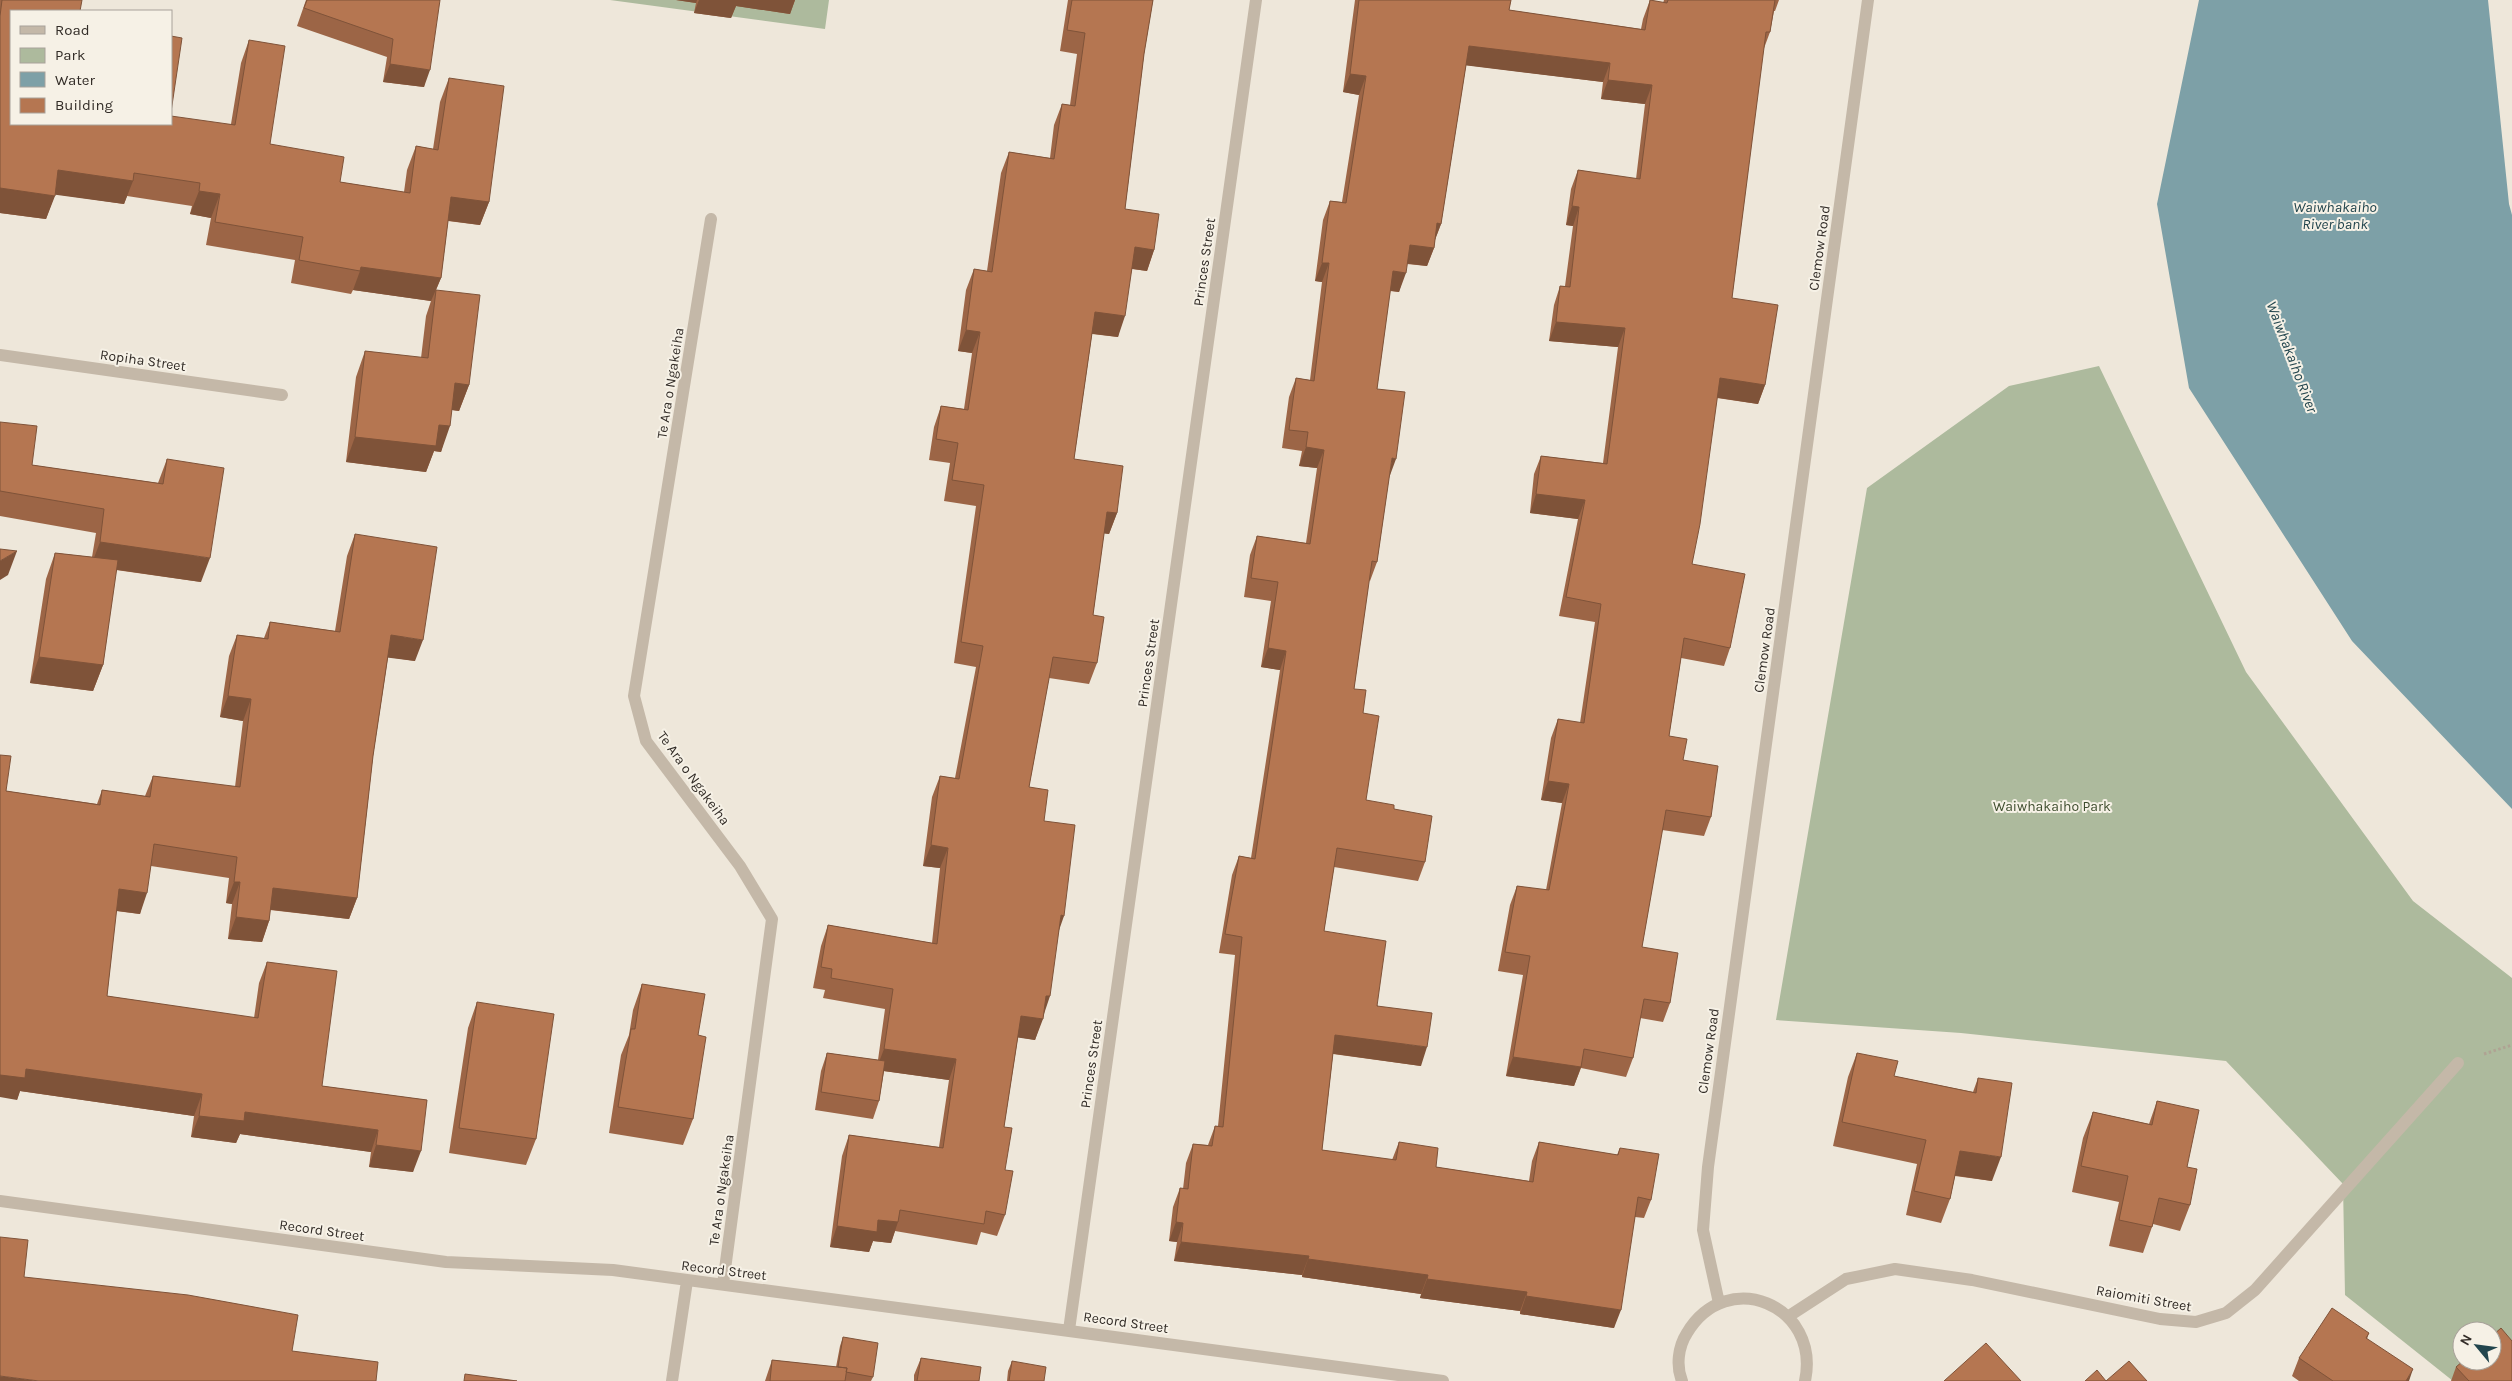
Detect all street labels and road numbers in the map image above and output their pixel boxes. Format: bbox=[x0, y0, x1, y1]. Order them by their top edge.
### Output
street label: Clemow Road bbox=[1805, 204, 1834, 292]
street label: Princes Street bbox=[1190, 217, 1219, 307]
street label: Te Ara o Ngakeiha bbox=[653, 326, 688, 440]
street label: Ropiha Street bbox=[99, 346, 187, 375]
street label: Clemow Road bbox=[1750, 606, 1779, 694]
street label: Princes Street bbox=[1134, 618, 1163, 708]
street label: Te Ara o Ngakeiha bbox=[654, 728, 733, 829]
street label: Clemow Road bbox=[1694, 1007, 1723, 1095]
street label: Princes Street bbox=[1077, 1019, 1106, 1109]
street label: Te Ara o Ngakeiha bbox=[705, 1133, 738, 1247]
street label: Record Street bbox=[278, 1216, 366, 1245]
street label: Record Street bbox=[680, 1257, 768, 1284]
street label: Raiomiti Street bbox=[2095, 1282, 2193, 1315]
street label: Record Street bbox=[1082, 1308, 1170, 1337]

